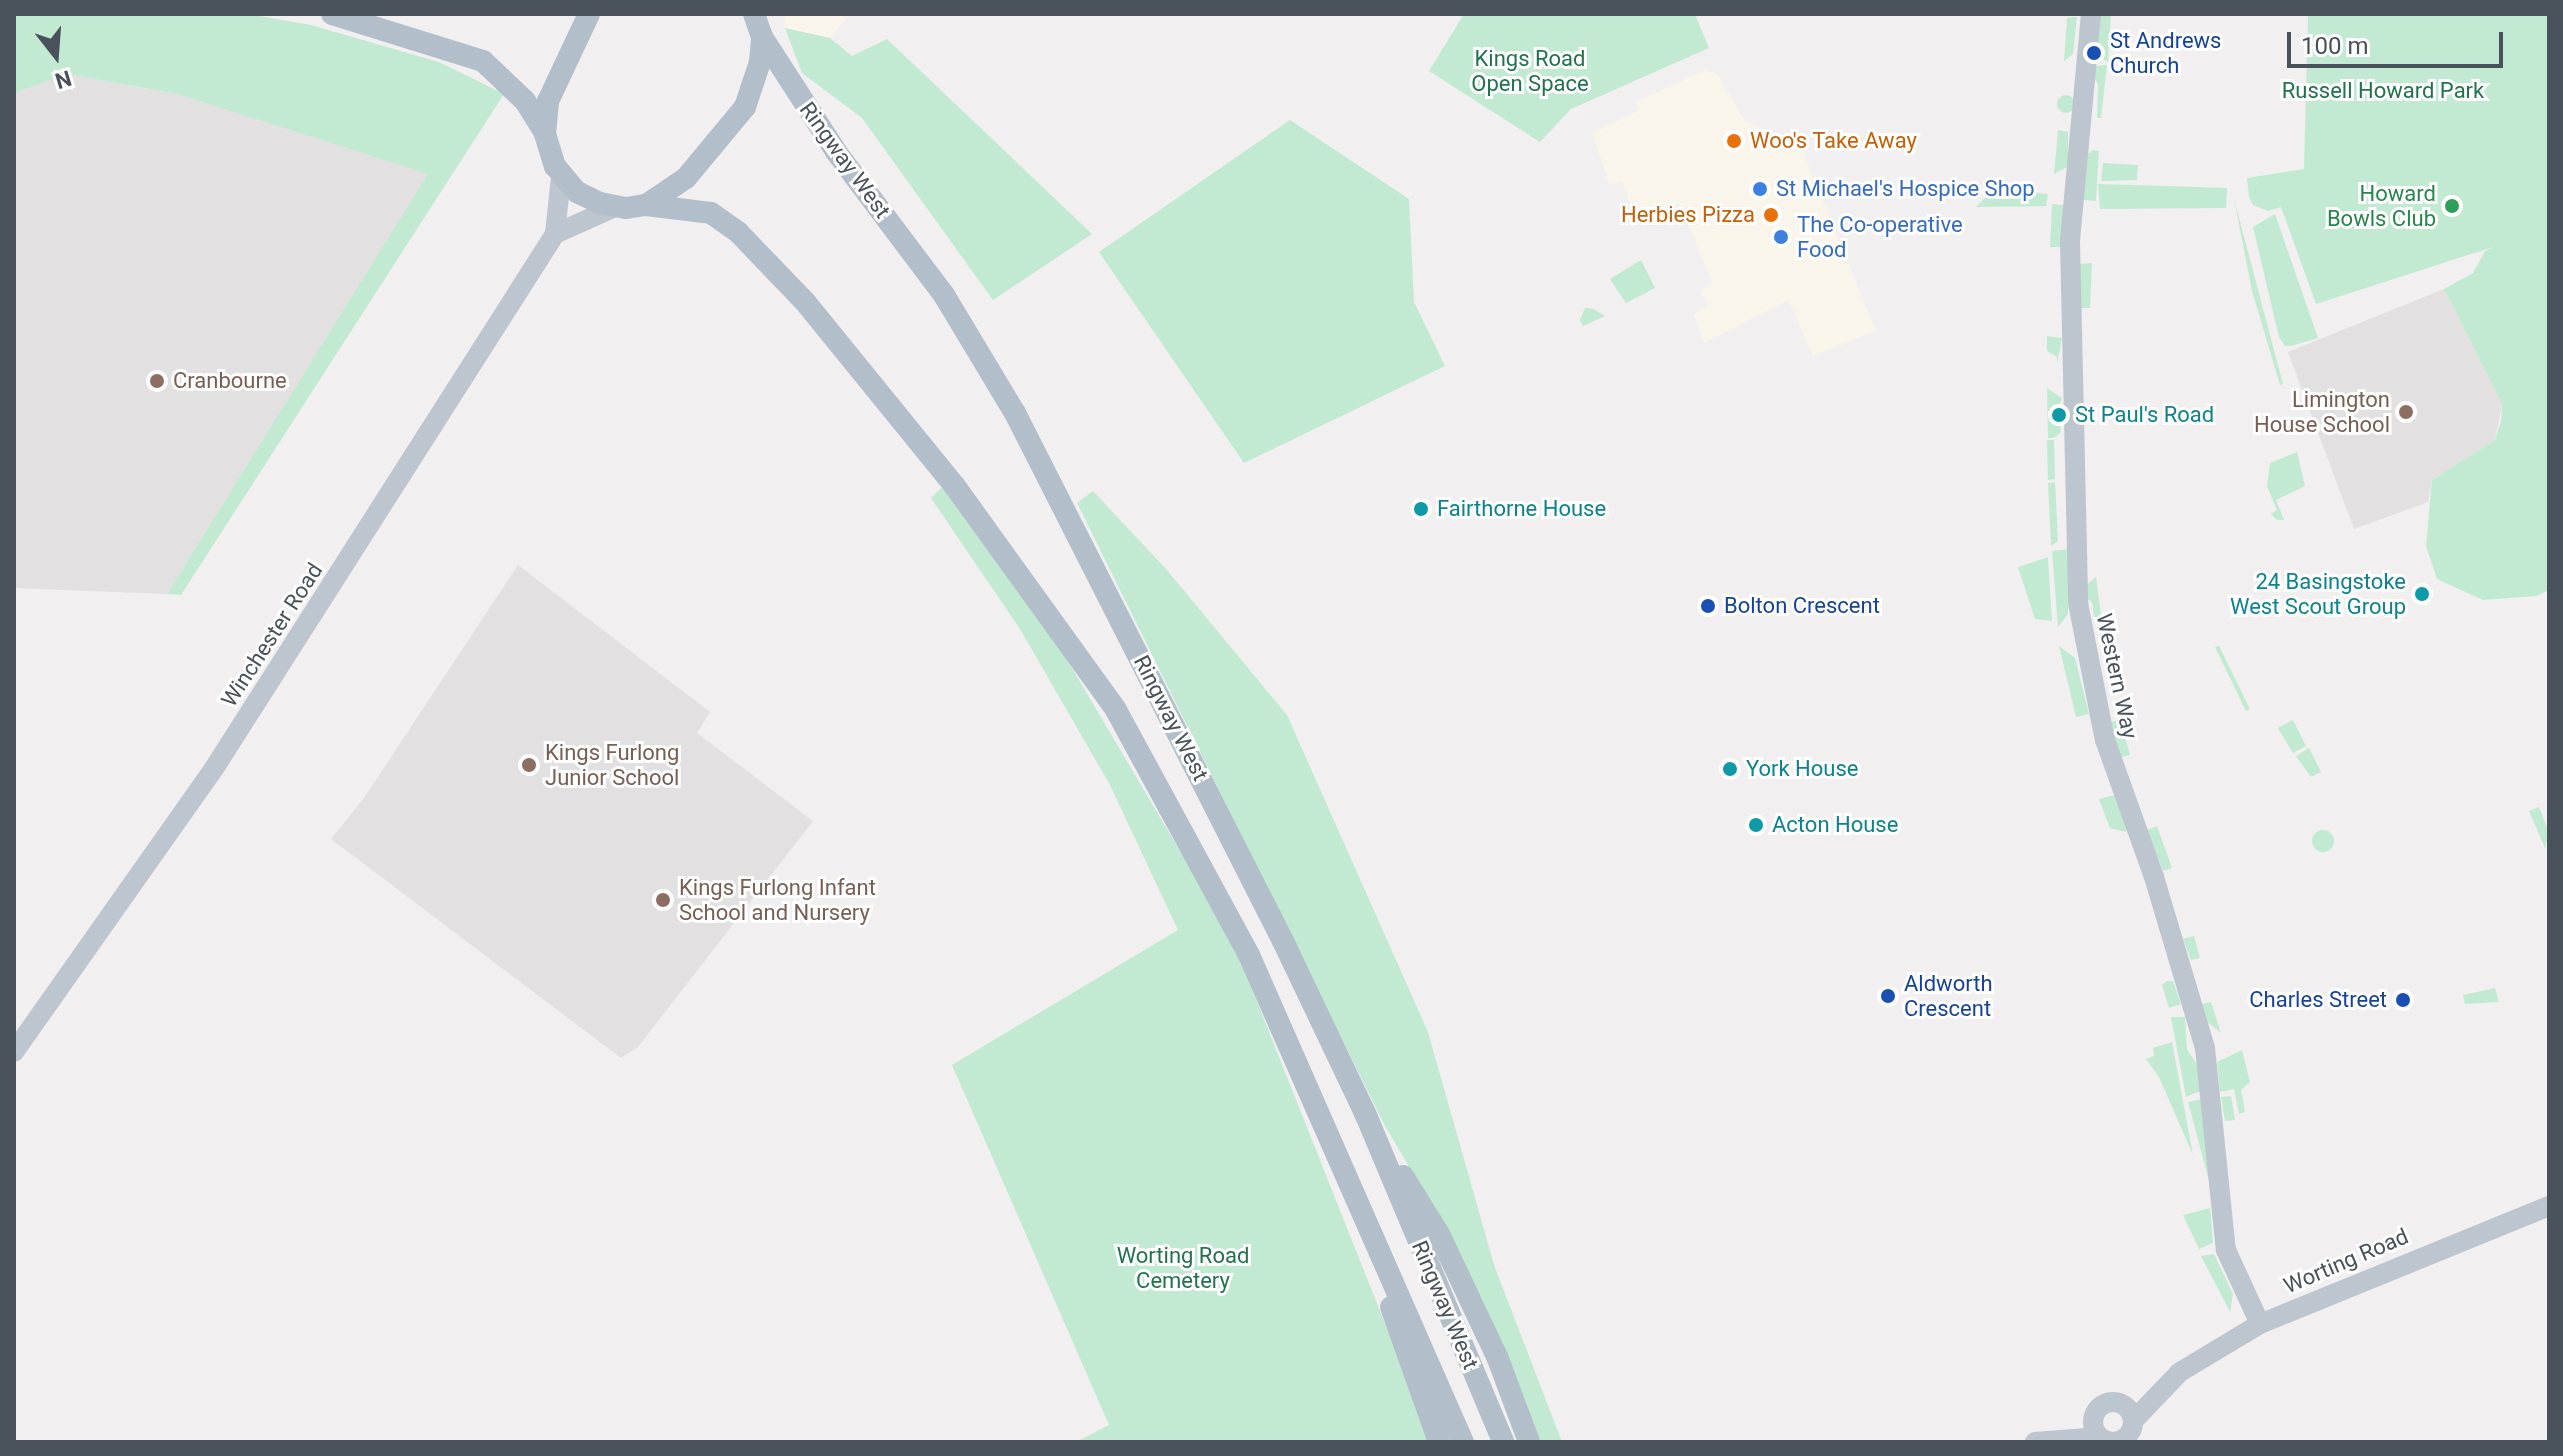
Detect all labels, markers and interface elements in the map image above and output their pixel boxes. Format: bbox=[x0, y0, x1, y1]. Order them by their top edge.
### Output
north arrow bbox=[16, 16, 96, 96]
scale bar bbox=[2291, 16, 2507, 66]
place label: St Andrews Church bbox=[2110, 27, 2221, 78]
text: 100 m bbox=[2301, 32, 2368, 60]
marker: St Andrews Church bbox=[2085, 44, 2103, 62]
park label: Kings Road Open Space bbox=[1471, 45, 1589, 96]
text: N bbox=[52, 65, 74, 94]
park label: Russell Howard Park bbox=[2282, 78, 2484, 104]
street label: Ringway West bbox=[794, 97, 896, 223]
place label: Woo's Take Away bbox=[1750, 128, 1917, 154]
marker: Woo's Take Away bbox=[1725, 132, 1743, 150]
place label: St Michael's Hospice Shop bbox=[1776, 176, 2035, 202]
marker: St Michael's Hospice Shop bbox=[1751, 180, 1769, 198]
place label: Howard Bowls Club bbox=[2327, 180, 2436, 232]
marker: Howard Bowls Club bbox=[2443, 197, 2461, 215]
place label: Herbies Pizza bbox=[1621, 202, 1755, 228]
marker: Herbies Pizza bbox=[1762, 206, 1780, 224]
place label: The Co-operative Food bbox=[1797, 211, 1963, 262]
marker: The Co-operative Food bbox=[1772, 228, 1790, 246]
place label: Cranbourne bbox=[173, 368, 287, 394]
marker: Cranbourne bbox=[148, 372, 166, 390]
place label: Limington House School bbox=[2254, 386, 2390, 438]
place label: St Paul's Road bbox=[2075, 402, 2214, 428]
marker: Limington House School bbox=[2397, 403, 2415, 421]
marker: St Paul's Road bbox=[2050, 406, 2068, 424]
place label: Fairthorne House bbox=[1437, 496, 1606, 522]
marker: Fairthorne House bbox=[1412, 500, 1430, 518]
street label: Winchester Road bbox=[216, 558, 328, 712]
place label: 24 Basingstoke West Scout Group bbox=[2230, 568, 2406, 620]
marker: 24 Basingstoke West Scout Group bbox=[2413, 585, 2431, 603]
place label: Bolton Crescent bbox=[1724, 593, 1880, 619]
marker: Bolton Crescent bbox=[1699, 597, 1717, 615]
street label: Western Way bbox=[2091, 611, 2143, 741]
street label: Ringway West bbox=[1128, 651, 1214, 785]
place label: Kings Furlong Junior School bbox=[545, 739, 679, 790]
marker: Kings Furlong Junior School bbox=[520, 756, 538, 774]
place label: York House bbox=[1746, 756, 1859, 782]
marker: York House bbox=[1721, 760, 1739, 778]
place label: Acton House bbox=[1772, 812, 1898, 838]
marker: Acton House bbox=[1747, 816, 1765, 834]
place label: Kings Furlong Infant School and Nursery bbox=[679, 874, 876, 926]
marker: Kings Furlong Infant School and Nursery bbox=[654, 891, 672, 909]
place label: Aldworth Crescent bbox=[1904, 970, 1992, 1022]
marker: Aldworth Crescent bbox=[1879, 987, 1897, 1005]
place label: Charles Street bbox=[2249, 987, 2387, 1013]
marker: Charles Street bbox=[2394, 991, 2412, 1009]
street label: Worting Road bbox=[2280, 1223, 2412, 1299]
street label: Ringway West bbox=[1406, 1237, 1484, 1373]
park label: Worting Road Cemetery bbox=[1117, 1242, 1249, 1294]

